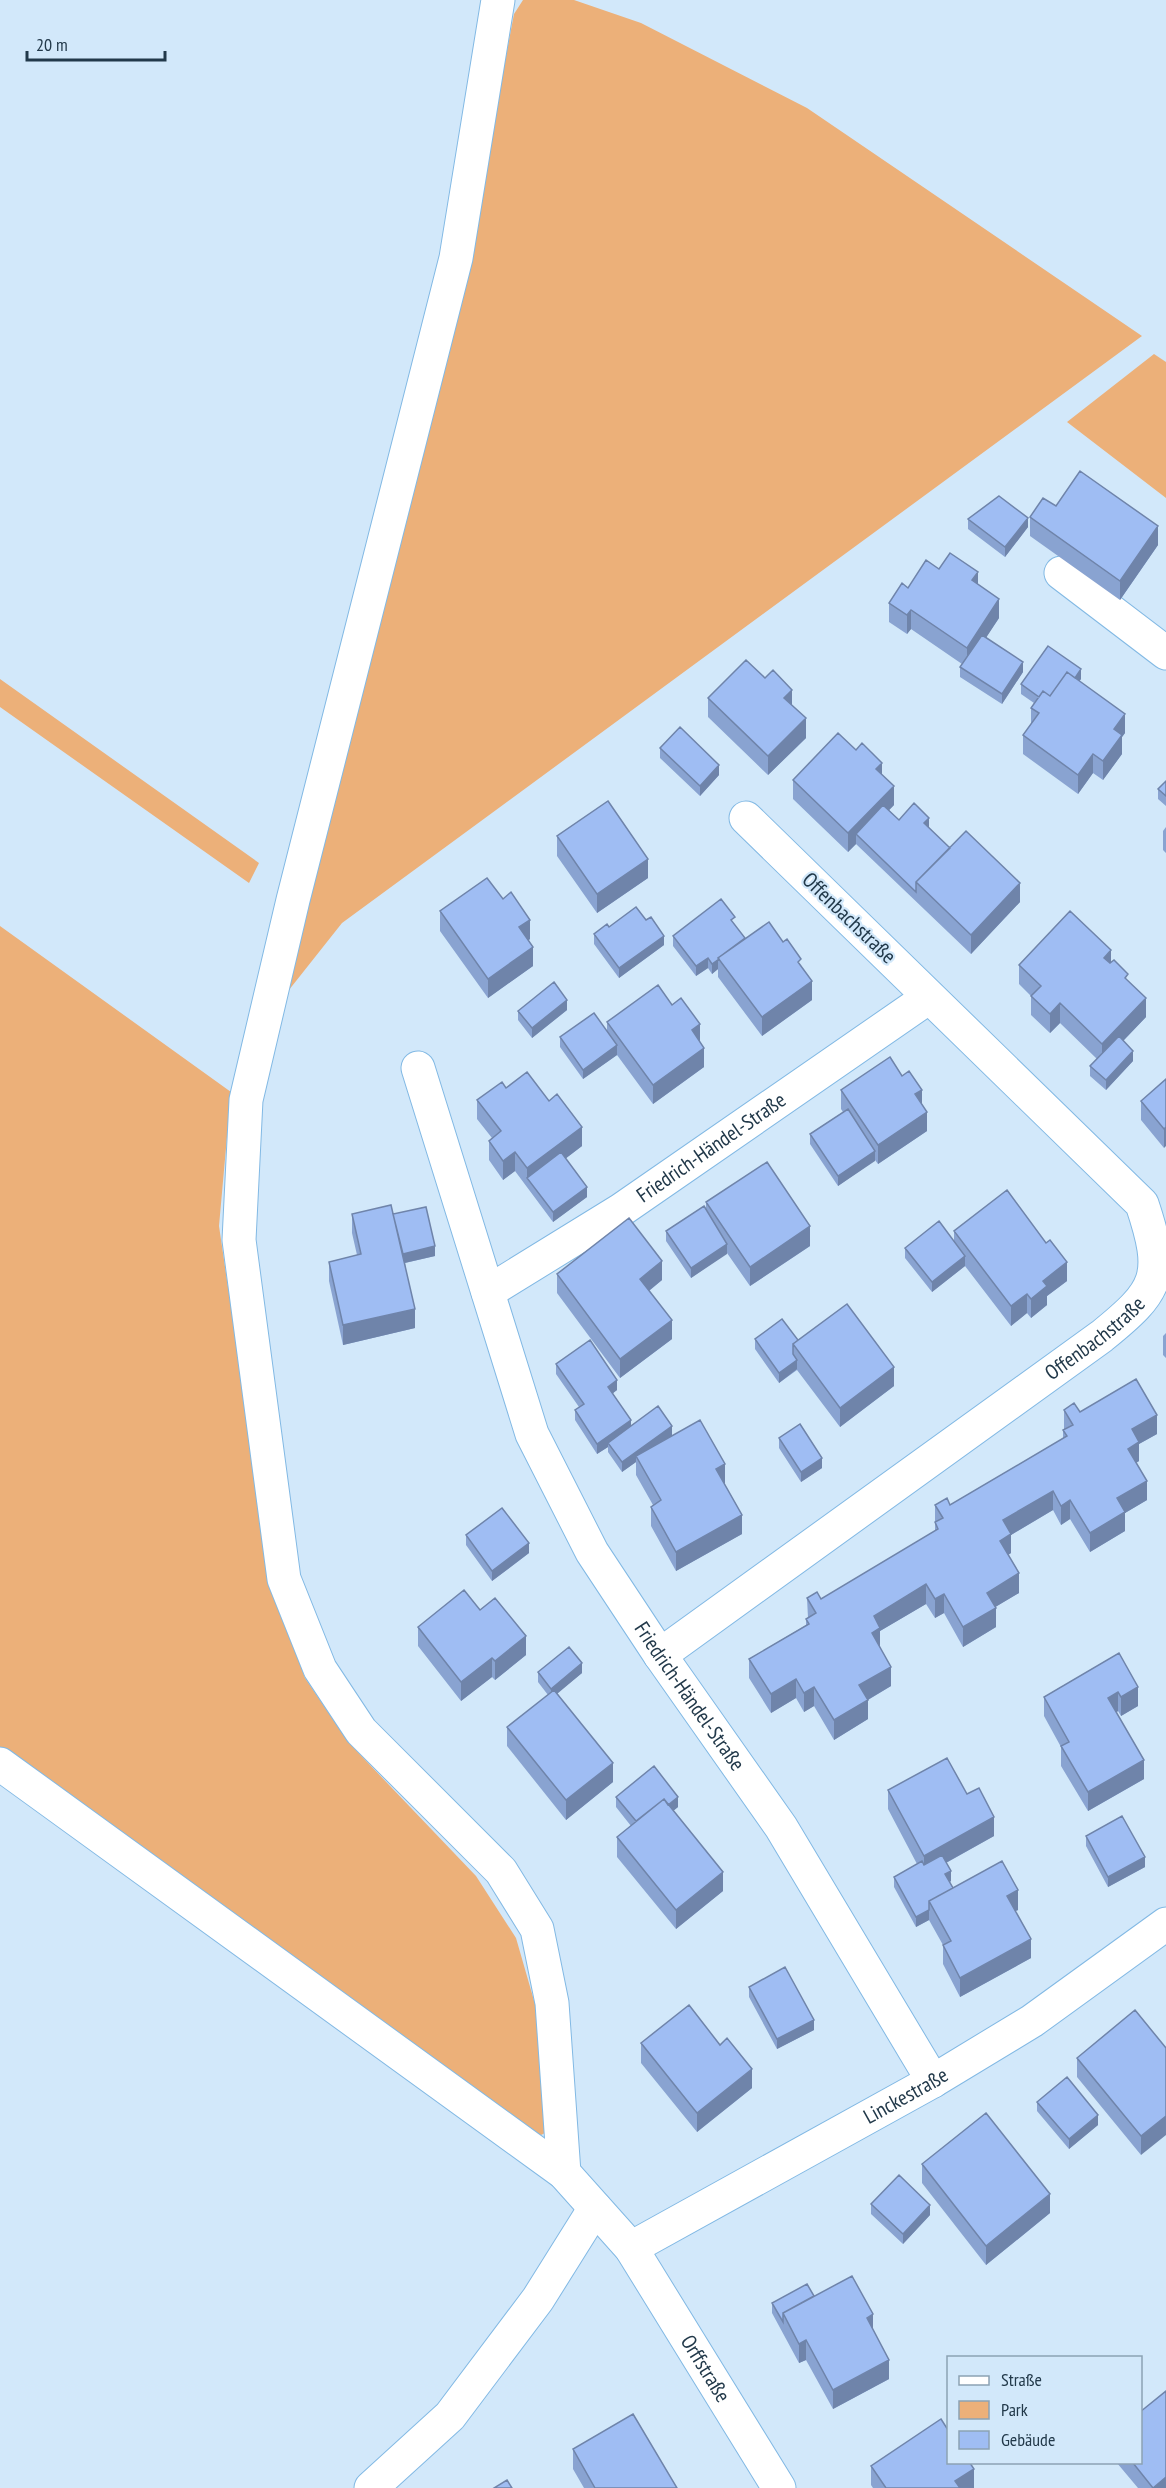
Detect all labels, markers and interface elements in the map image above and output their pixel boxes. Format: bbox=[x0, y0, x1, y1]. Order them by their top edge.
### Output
scale bar bbox=[27, 24, 165, 62]
text: 20 m bbox=[36, 33, 68, 56]
street label: Offenbachstraße bbox=[797, 866, 902, 969]
street label: Friedrich-Händel-Straße bbox=[631, 1086, 791, 1208]
street label: Offenbachstraße bbox=[1039, 1291, 1151, 1386]
street label: Friedrich-Händel-Straße bbox=[629, 1616, 751, 1776]
street label: Linckestraße bbox=[858, 2061, 953, 2130]
street label: Orffstraße bbox=[675, 2330, 737, 2407]
legend bbox=[947, 2356, 1142, 2464]
text: Straße bbox=[1001, 2368, 1042, 2391]
text: Park bbox=[1001, 2398, 1028, 2421]
text: Gebäude bbox=[1001, 2428, 1055, 2451]

